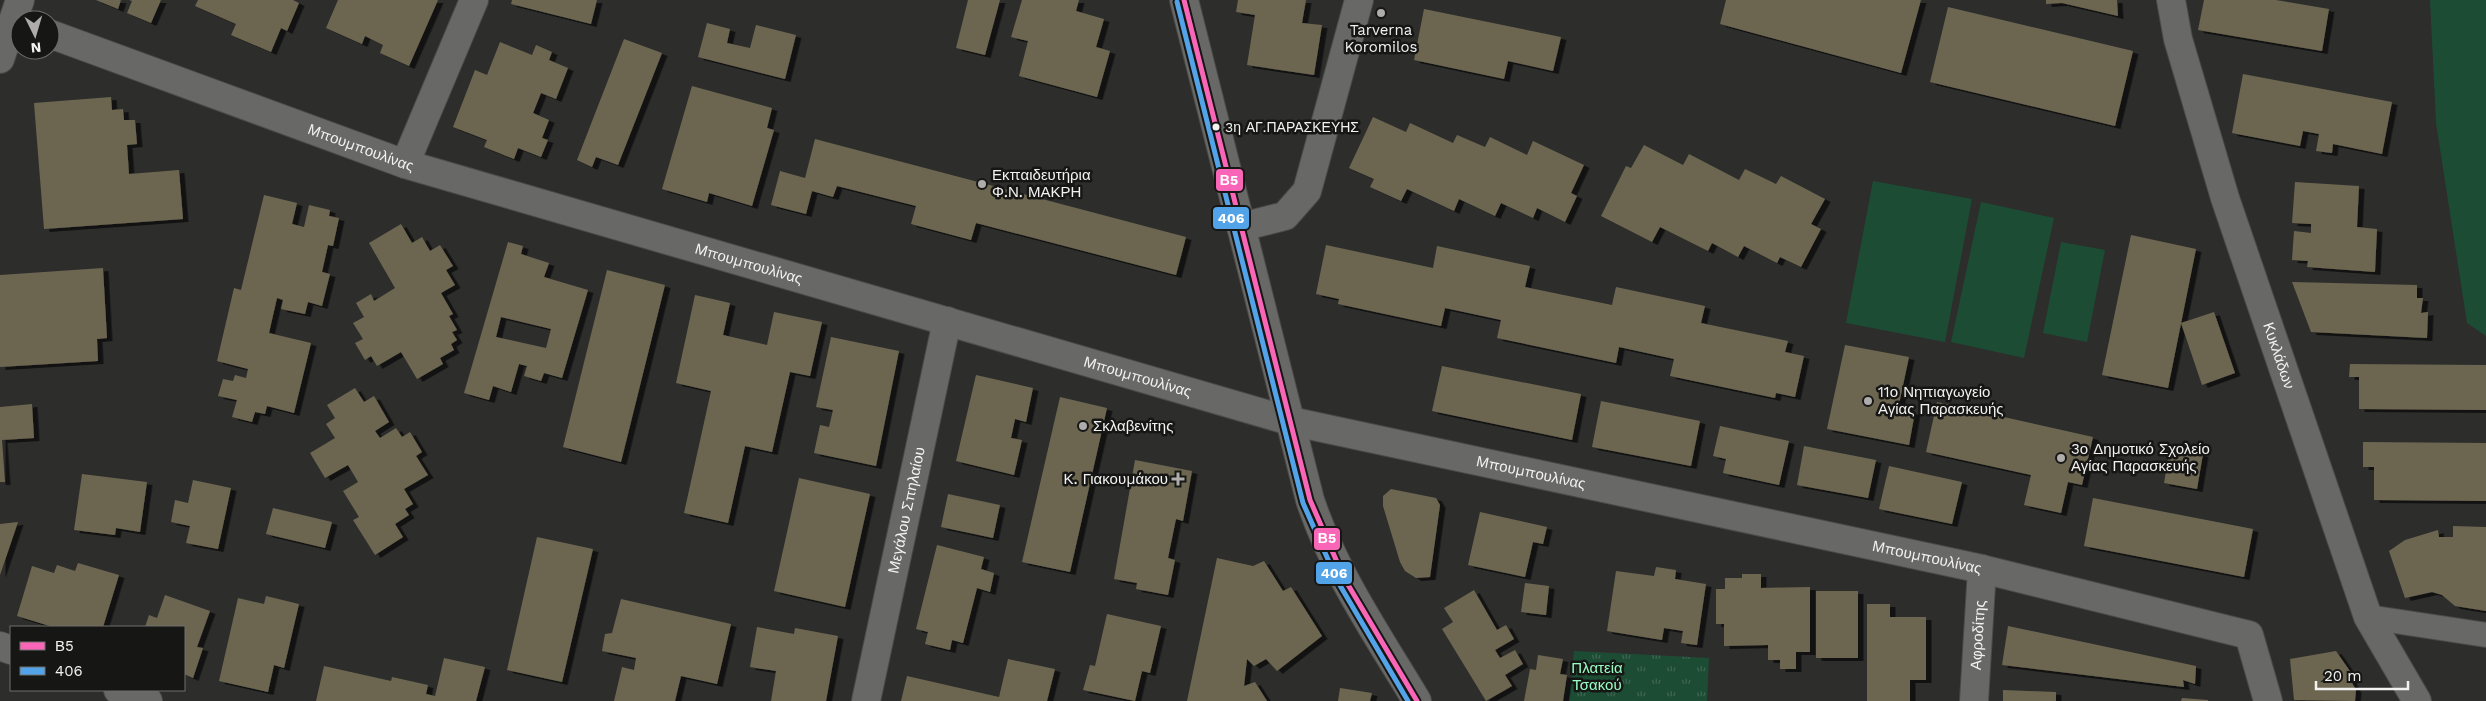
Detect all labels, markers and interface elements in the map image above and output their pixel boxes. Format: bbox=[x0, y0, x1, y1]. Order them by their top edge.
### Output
marker: Tarverna Koromilos bbox=[1375, 7, 1387, 19]
north arrow bbox=[10, 10, 60, 60]
place label: Tarverna Koromilos bbox=[1345, 21, 1418, 56]
text: N bbox=[30, 40, 42, 56]
place label: 3η ΑΓ.ΠΑΡΑΣΚΕΥΗΣ bbox=[1225, 119, 1359, 135]
street label: Μπουμπουλίνας bbox=[305, 120, 416, 175]
marker: 3η ΑΓ.ΠΑΡΑΣΚΕΥΗΣ bbox=[1211, 122, 1221, 132]
place label: Εκπαιδευτήρια Φ.Ν. ΜΑΚΡΗ bbox=[992, 166, 1091, 201]
line badge: Β5 bbox=[1215, 168, 1244, 192]
text: Β5 bbox=[1220, 172, 1238, 188]
marker: Εκπαιδευτήρια Φ.Ν. ΜΑΚΡΗ bbox=[976, 178, 988, 190]
line badge: 406 bbox=[1212, 206, 1250, 230]
text: 406 bbox=[1218, 210, 1245, 226]
street label: Μπουμπουλίνας bbox=[693, 240, 805, 288]
street label: Κυκλάδων bbox=[2259, 320, 2299, 391]
street label: Μπουμπουλίνας bbox=[1082, 353, 1194, 401]
place label: 11ο Νηπιαγωγείο Αγίας Παρασκευής bbox=[1878, 383, 2004, 418]
marker: 11ο Νηπιαγωγείο Αγίας Παρασκευής bbox=[1862, 395, 1874, 407]
place label: Σκλαβενίτης bbox=[1093, 417, 1173, 435]
marker: Σκλαβενίτης bbox=[1077, 420, 1089, 432]
place label: 3ο Δημοτικό Σχολείο Αγίας Παρασκευής bbox=[2071, 440, 2210, 475]
street label: Μεγάλου Σπηλαίου bbox=[884, 445, 929, 575]
street label: Μπουμπουλίνας bbox=[1475, 452, 1587, 493]
marker: 3ο Δημοτικό Σχολείο Αγίας Παρασκευής bbox=[2055, 452, 2067, 464]
place label: Κ. Γιακουμάκου bbox=[1064, 470, 1168, 488]
marker: Κ. Γιακουμάκου bbox=[1172, 473, 1184, 485]
line badge: Β5 bbox=[1313, 527, 1341, 551]
text: Β5 bbox=[1318, 530, 1336, 546]
street label: Μπουμπουλίνας bbox=[1871, 537, 1983, 578]
line badge: 406 bbox=[1315, 561, 1353, 585]
text: 406 bbox=[1321, 565, 1348, 581]
street label: Αφροδίτης bbox=[1967, 600, 1989, 671]
legend bbox=[10, 626, 185, 691]
text: Β5 bbox=[55, 637, 74, 655]
scale bar bbox=[2316, 658, 2408, 690]
park label: Πλατεία Τσακού bbox=[1571, 659, 1623, 694]
text: 406 bbox=[55, 662, 83, 680]
text: 20 m bbox=[2324, 667, 2362, 685]

